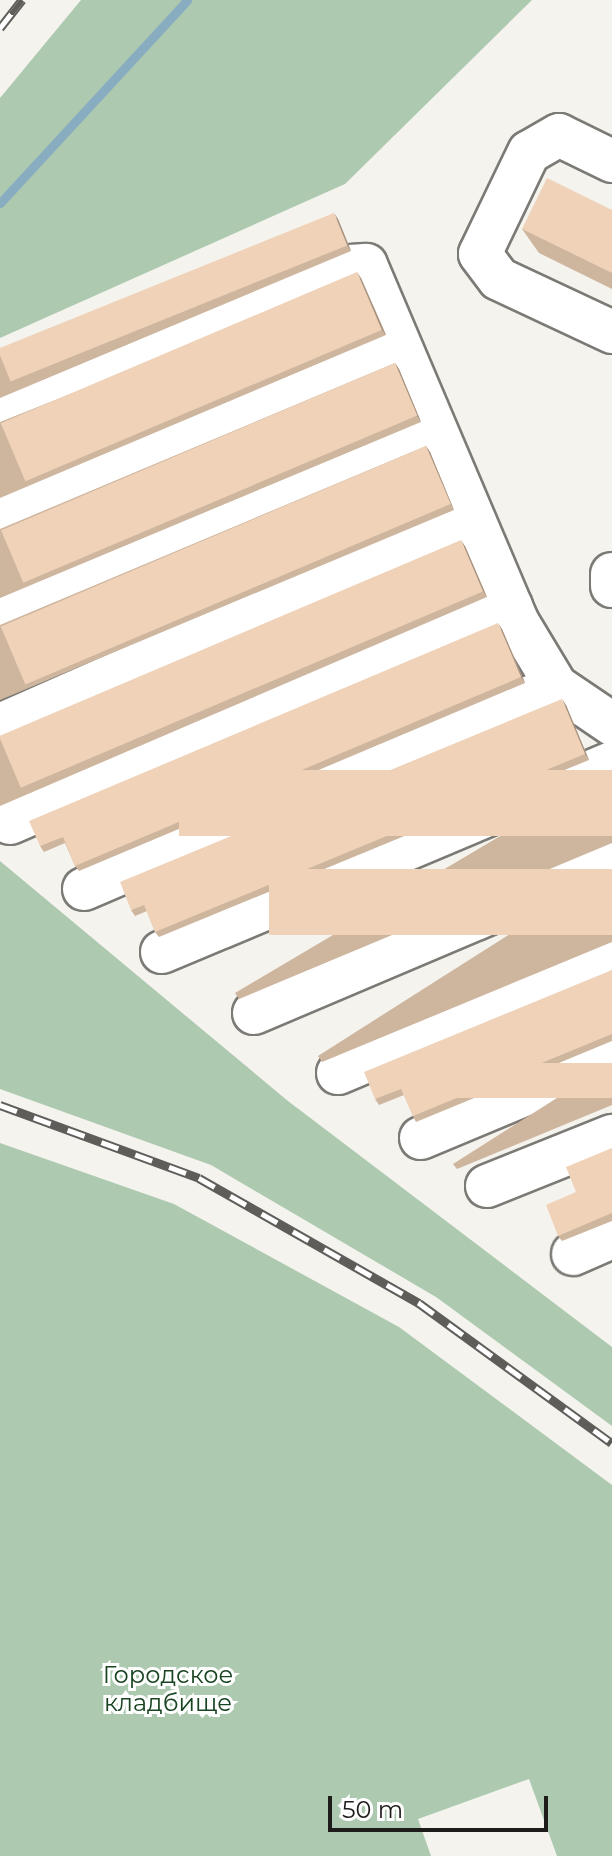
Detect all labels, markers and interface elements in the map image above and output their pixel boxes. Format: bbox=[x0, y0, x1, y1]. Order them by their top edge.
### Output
park label: Городское кладбище bbox=[103, 1661, 233, 1717]
scale bar bbox=[332, 1780, 552, 1830]
text: 50 m bbox=[342, 1795, 403, 1824]

